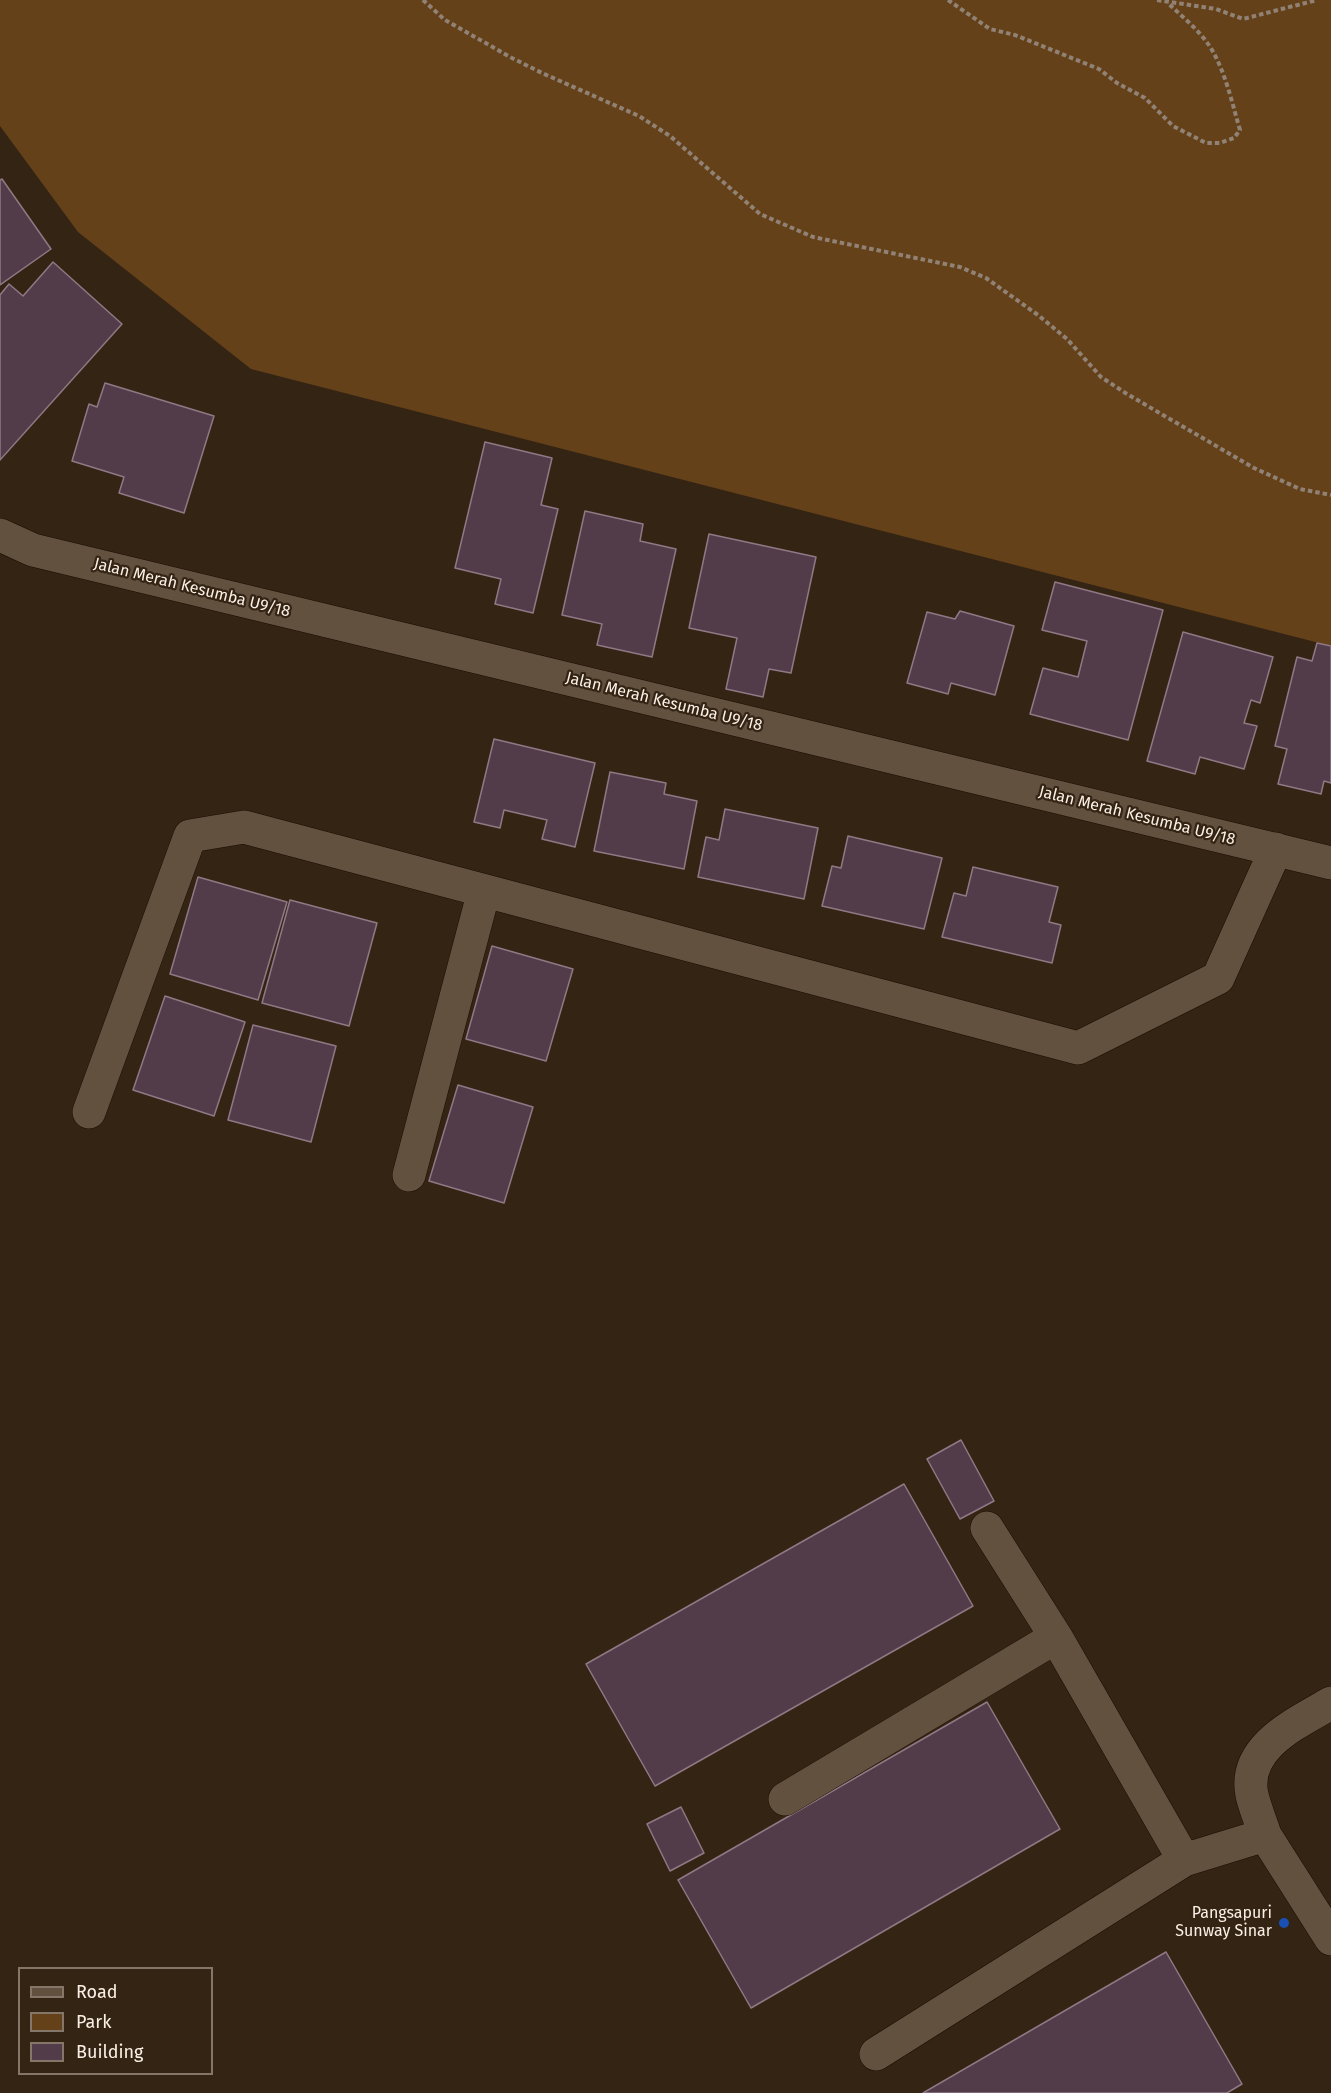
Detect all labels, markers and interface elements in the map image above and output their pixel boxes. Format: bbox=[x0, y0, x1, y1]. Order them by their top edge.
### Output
street label: Jalan Merah Kesumba U9/18 bbox=[92, 554, 292, 622]
street label: Jalan Merah Kesumba U9/18 bbox=[564, 668, 764, 736]
street label: Jalan Merah Kesumba U9/18 bbox=[1037, 782, 1237, 850]
place label: Pangsapuri Sunway Sinar bbox=[1175, 1904, 1272, 1942]
marker: Pangsapuri Sunway Sinar bbox=[1277, 1916, 1291, 1930]
legend bbox=[18, 1967, 213, 2075]
text: Road bbox=[76, 1981, 118, 2003]
text: Park bbox=[76, 2011, 111, 2033]
text: Building bbox=[76, 2041, 143, 2063]

